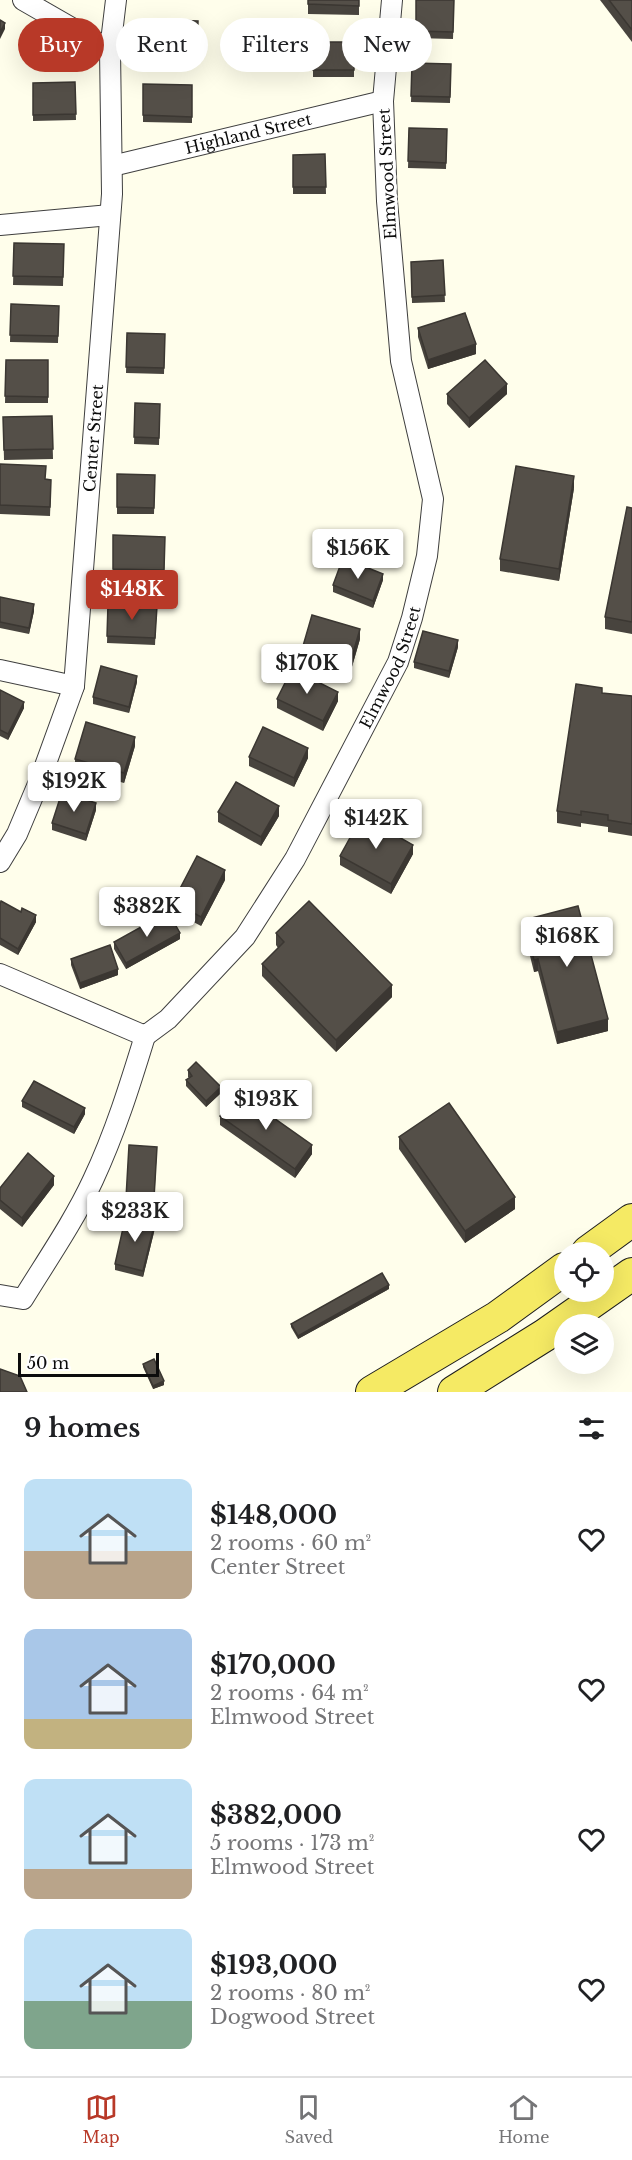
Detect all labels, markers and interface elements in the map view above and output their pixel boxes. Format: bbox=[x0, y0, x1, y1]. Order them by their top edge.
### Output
chip: Buy bbox=[18, 18, 104, 72]
chip: Rent bbox=[116, 18, 208, 72]
chip: Filters bbox=[220, 18, 330, 72]
chip: New bbox=[342, 18, 432, 72]
street label: Elmwood Street bbox=[374, 108, 400, 240]
street label: Highland Street bbox=[183, 109, 313, 158]
street label: Center Street bbox=[79, 383, 107, 493]
pin: $156K bbox=[316, 529, 400, 580]
text: $156K bbox=[326, 536, 390, 560]
pin: $148K bbox=[90, 570, 174, 621]
text: $148K bbox=[100, 577, 164, 601]
street label: Elmwood Street bbox=[355, 604, 425, 732]
pin: $170K bbox=[265, 644, 349, 695]
text: $170K bbox=[275, 651, 339, 675]
pin: $192K bbox=[32, 762, 116, 813]
text: $192K bbox=[42, 769, 106, 793]
pin: $142K bbox=[334, 799, 418, 850]
text: $142K bbox=[344, 806, 408, 830]
pin: $382K bbox=[105, 887, 189, 938]
text: $382K bbox=[113, 894, 181, 918]
pin: $168K bbox=[525, 917, 609, 968]
text: $168K bbox=[535, 924, 599, 948]
pin: $193K bbox=[224, 1080, 308, 1131]
text: $193K bbox=[234, 1087, 298, 1111]
pin: $233K bbox=[93, 1192, 177, 1243]
text: $233K bbox=[101, 1199, 169, 1223]
map controls bbox=[554, 1242, 614, 1374]
button: locate bbox=[554, 1242, 614, 1302]
button: layers bbox=[554, 1314, 614, 1374]
scale bar bbox=[18, 1350, 159, 1378]
text: 50 m bbox=[27, 1353, 69, 1373]
text: 9 homes bbox=[24, 1412, 140, 1444]
icon: filters bbox=[575, 1412, 608, 1445]
text: $148,000 bbox=[210, 1499, 337, 1531]
icon: home bbox=[72, 1503, 144, 1575]
icon: heart bbox=[575, 1523, 608, 1556]
text: 2 rooms · 60 m² bbox=[210, 1531, 371, 1555]
text: Center Street bbox=[210, 1555, 345, 1579]
text: $170,000 bbox=[210, 1649, 336, 1681]
icon: home bbox=[72, 1653, 144, 1725]
icon: heart bbox=[575, 1673, 608, 1706]
text: 2 rooms · 64 m² bbox=[210, 1681, 369, 1705]
text: Elmwood Street bbox=[210, 1705, 374, 1729]
text: $382,000 bbox=[210, 1799, 342, 1831]
icon: home bbox=[72, 1803, 144, 1875]
icon: heart bbox=[575, 1823, 608, 1856]
text: 5 rooms · 173 m² bbox=[210, 1831, 374, 1855]
text: Elmwood Street bbox=[210, 1855, 374, 1879]
text: $193,000 bbox=[210, 1949, 337, 1981]
icon: home bbox=[72, 1953, 144, 2025]
icon: heart bbox=[575, 1973, 608, 2006]
text: 2 rooms · 80 m² bbox=[210, 1981, 371, 2005]
text: Dogwood Street bbox=[210, 2005, 375, 2029]
tab: Map bbox=[83, 2091, 120, 2147]
tab: Saved bbox=[285, 2091, 333, 2147]
tab: Home bbox=[498, 2091, 549, 2147]

